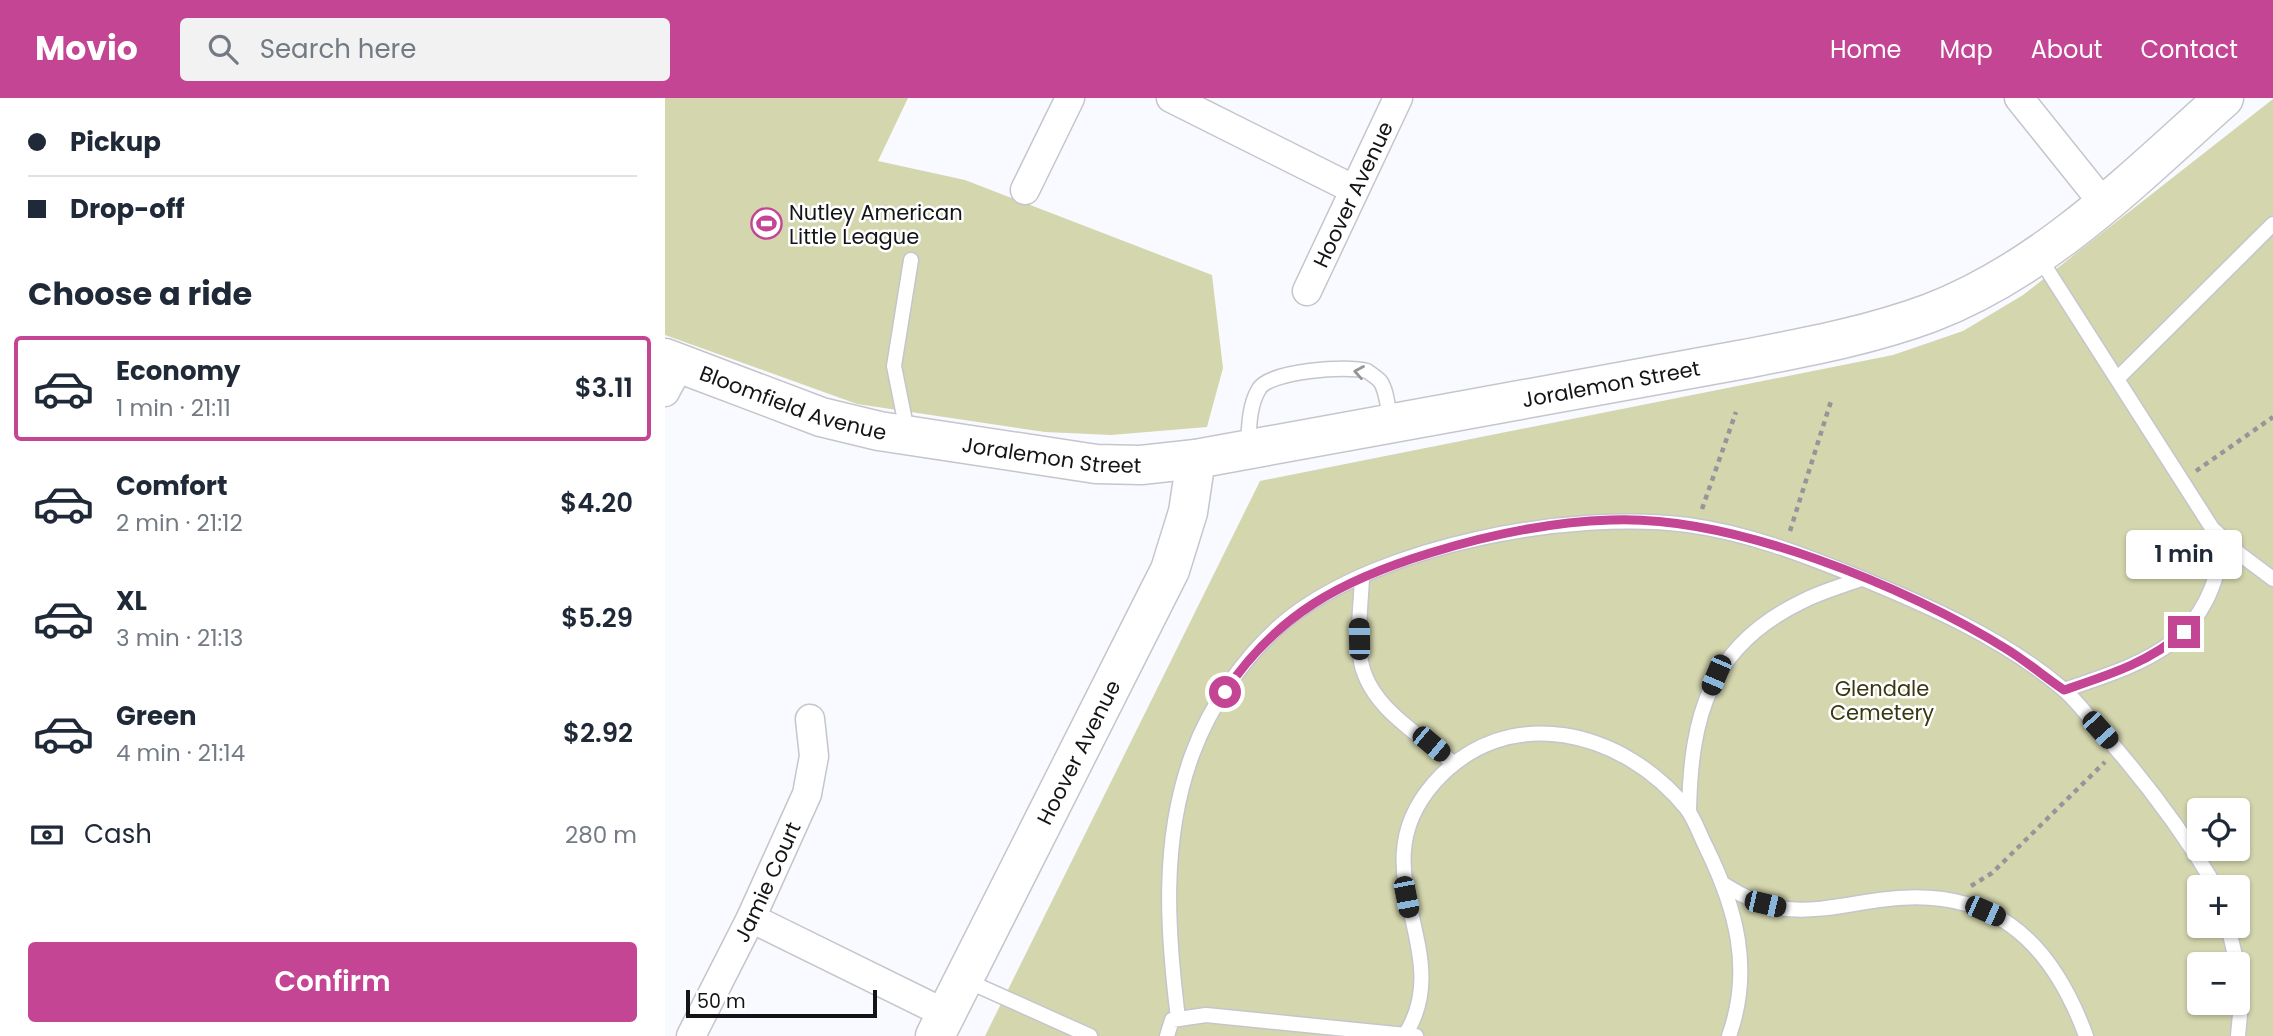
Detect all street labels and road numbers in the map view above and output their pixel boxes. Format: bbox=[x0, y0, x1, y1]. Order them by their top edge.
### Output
street label: Hoover Avenue bbox=[1306, 116, 1400, 272]
street label: Joralemon Street bbox=[1519, 353, 1702, 414]
street label: Bloomfield Avenue bbox=[696, 358, 888, 446]
street label: Joralemon Street bbox=[960, 429, 1142, 480]
street label: Hoover Avenue bbox=[1030, 675, 1127, 829]
street label: Jamie Court bbox=[727, 817, 807, 947]

